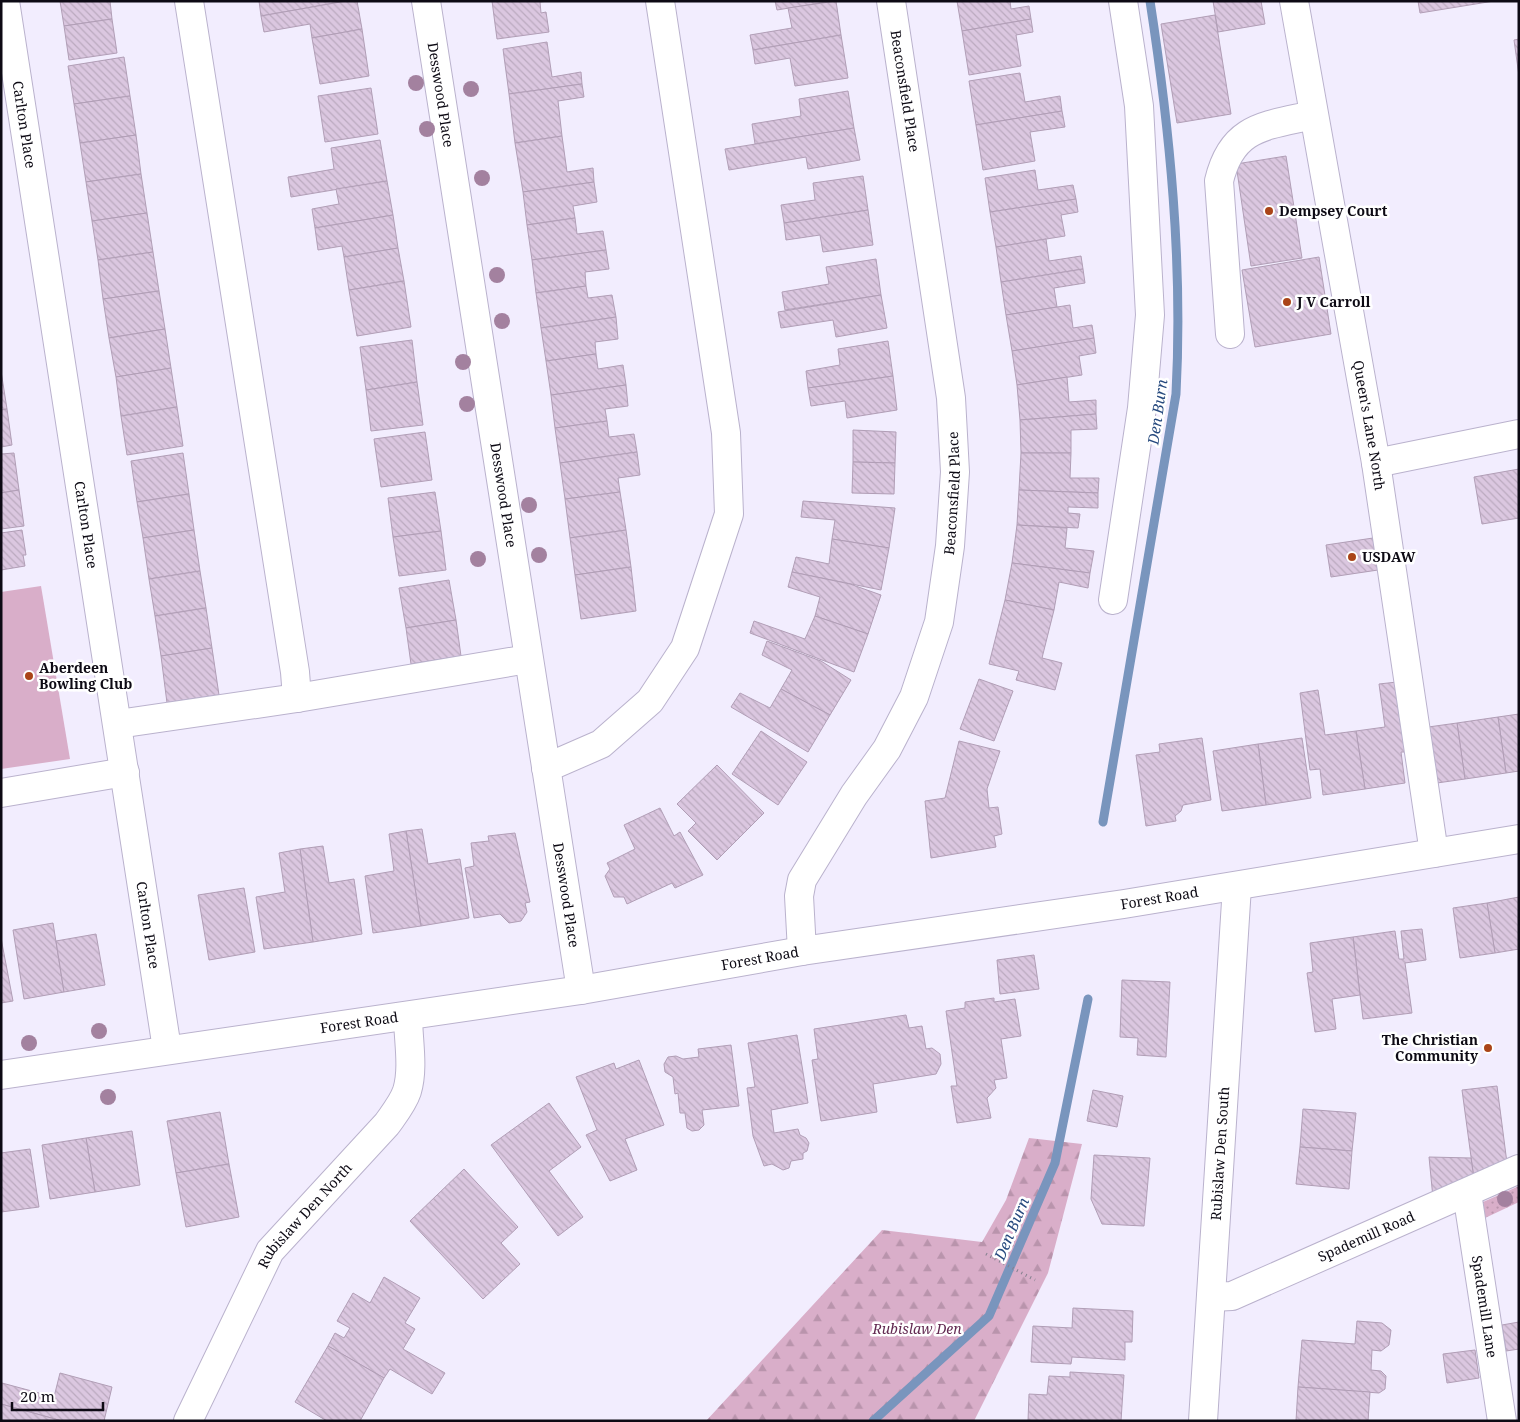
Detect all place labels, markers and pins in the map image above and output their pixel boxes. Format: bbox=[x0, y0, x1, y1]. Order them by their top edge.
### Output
place label: Dempsey Court bbox=[1279, 201, 1388, 220]
marker: Dempsey Court bbox=[1263, 205, 1275, 217]
place label: J V Carroll bbox=[1296, 292, 1371, 311]
marker: J V Carroll bbox=[1281, 296, 1293, 308]
place label: USDAW bbox=[1362, 547, 1416, 566]
marker: USDAW bbox=[1346, 551, 1358, 563]
place label: Aberdeen Bowling Club bbox=[39, 658, 132, 693]
marker: Aberdeen Bowling Club bbox=[23, 670, 35, 682]
place label: The Christian Community bbox=[1382, 1030, 1479, 1065]
marker: The Christian Community bbox=[1482, 1042, 1494, 1054]

